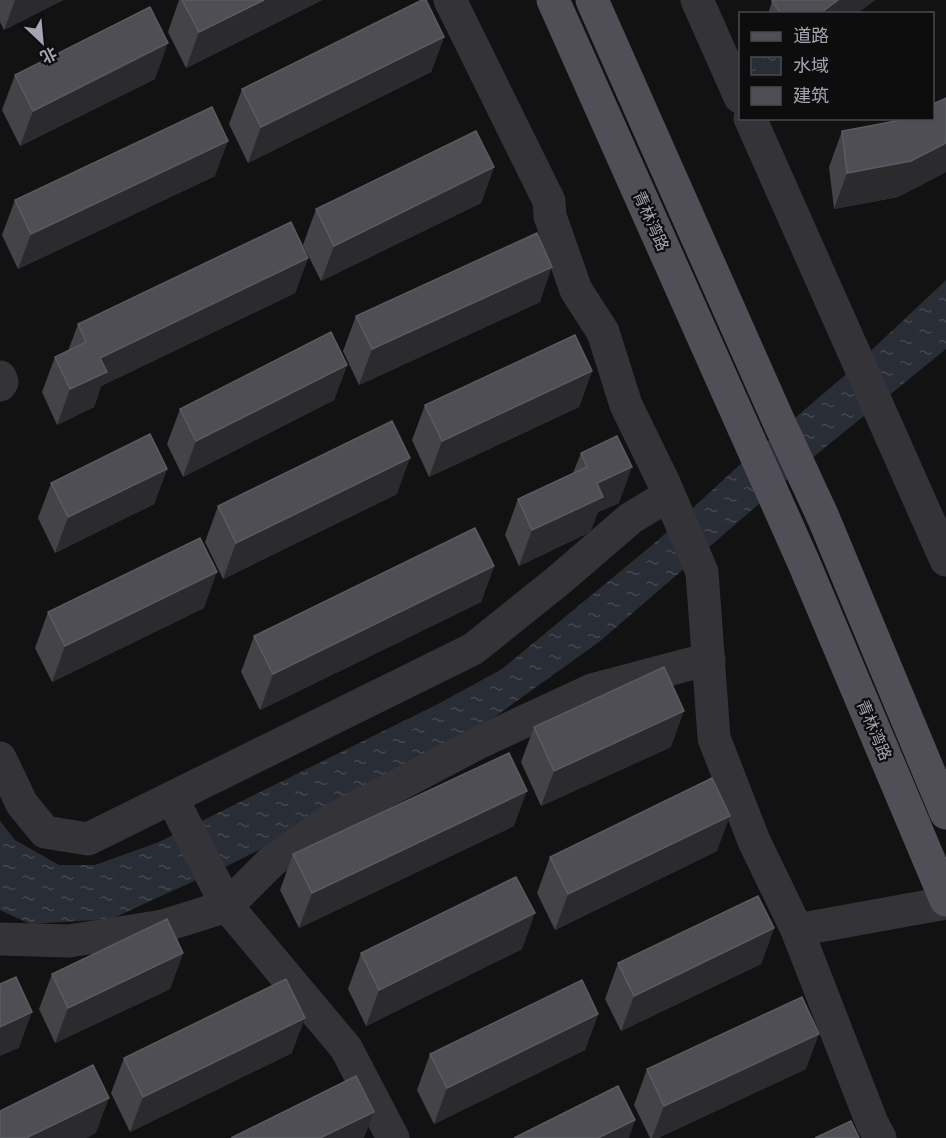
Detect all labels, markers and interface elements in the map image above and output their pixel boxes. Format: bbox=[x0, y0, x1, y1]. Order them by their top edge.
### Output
north arrow bbox=[12, 12, 72, 72]
legend bbox=[739, 12, 934, 120]
text: 道路 bbox=[793, 25, 829, 47]
text: 北 bbox=[37, 43, 60, 67]
text: 水域 bbox=[793, 55, 829, 77]
text: 建筑 bbox=[793, 85, 829, 107]
street label: 青林湾路 bbox=[629, 188, 673, 254]
street label: 青林湾路 bbox=[853, 697, 895, 763]

